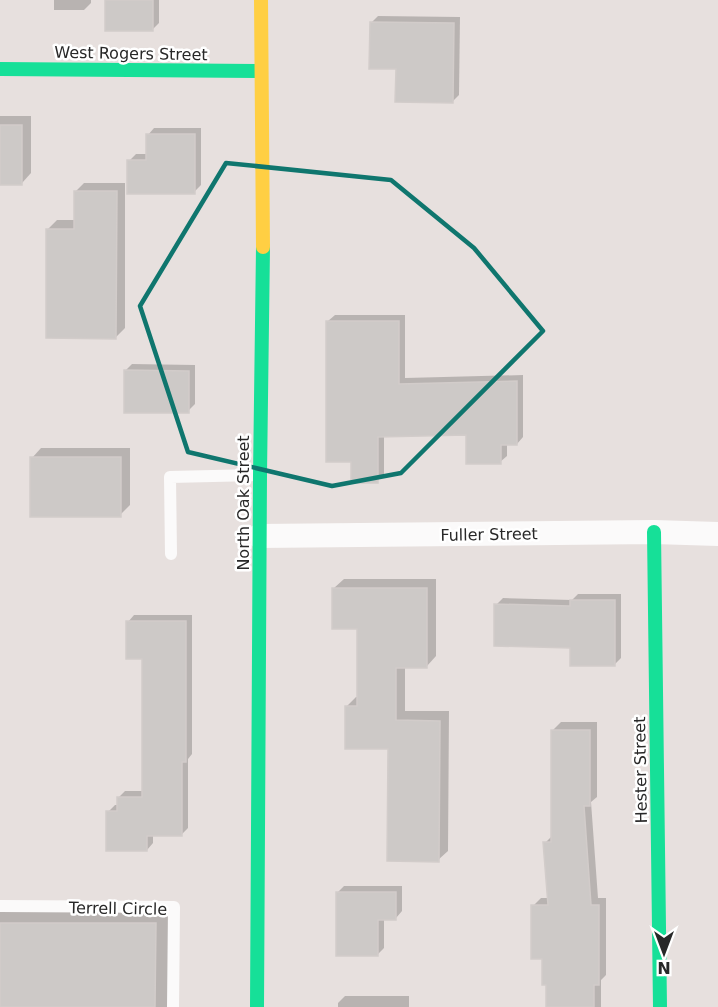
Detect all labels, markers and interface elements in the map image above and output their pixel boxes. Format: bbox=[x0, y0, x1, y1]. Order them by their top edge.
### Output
street label: West Rogers Street bbox=[54, 43, 208, 64]
street label: North Oak Street bbox=[234, 435, 253, 571]
street label: Fuller Street bbox=[440, 524, 538, 545]
street label: Hester Street bbox=[630, 717, 651, 823]
street label: Terrell Circle bbox=[68, 898, 167, 919]
north arrow bbox=[634, 923, 694, 983]
text: N bbox=[657, 958, 671, 977]

